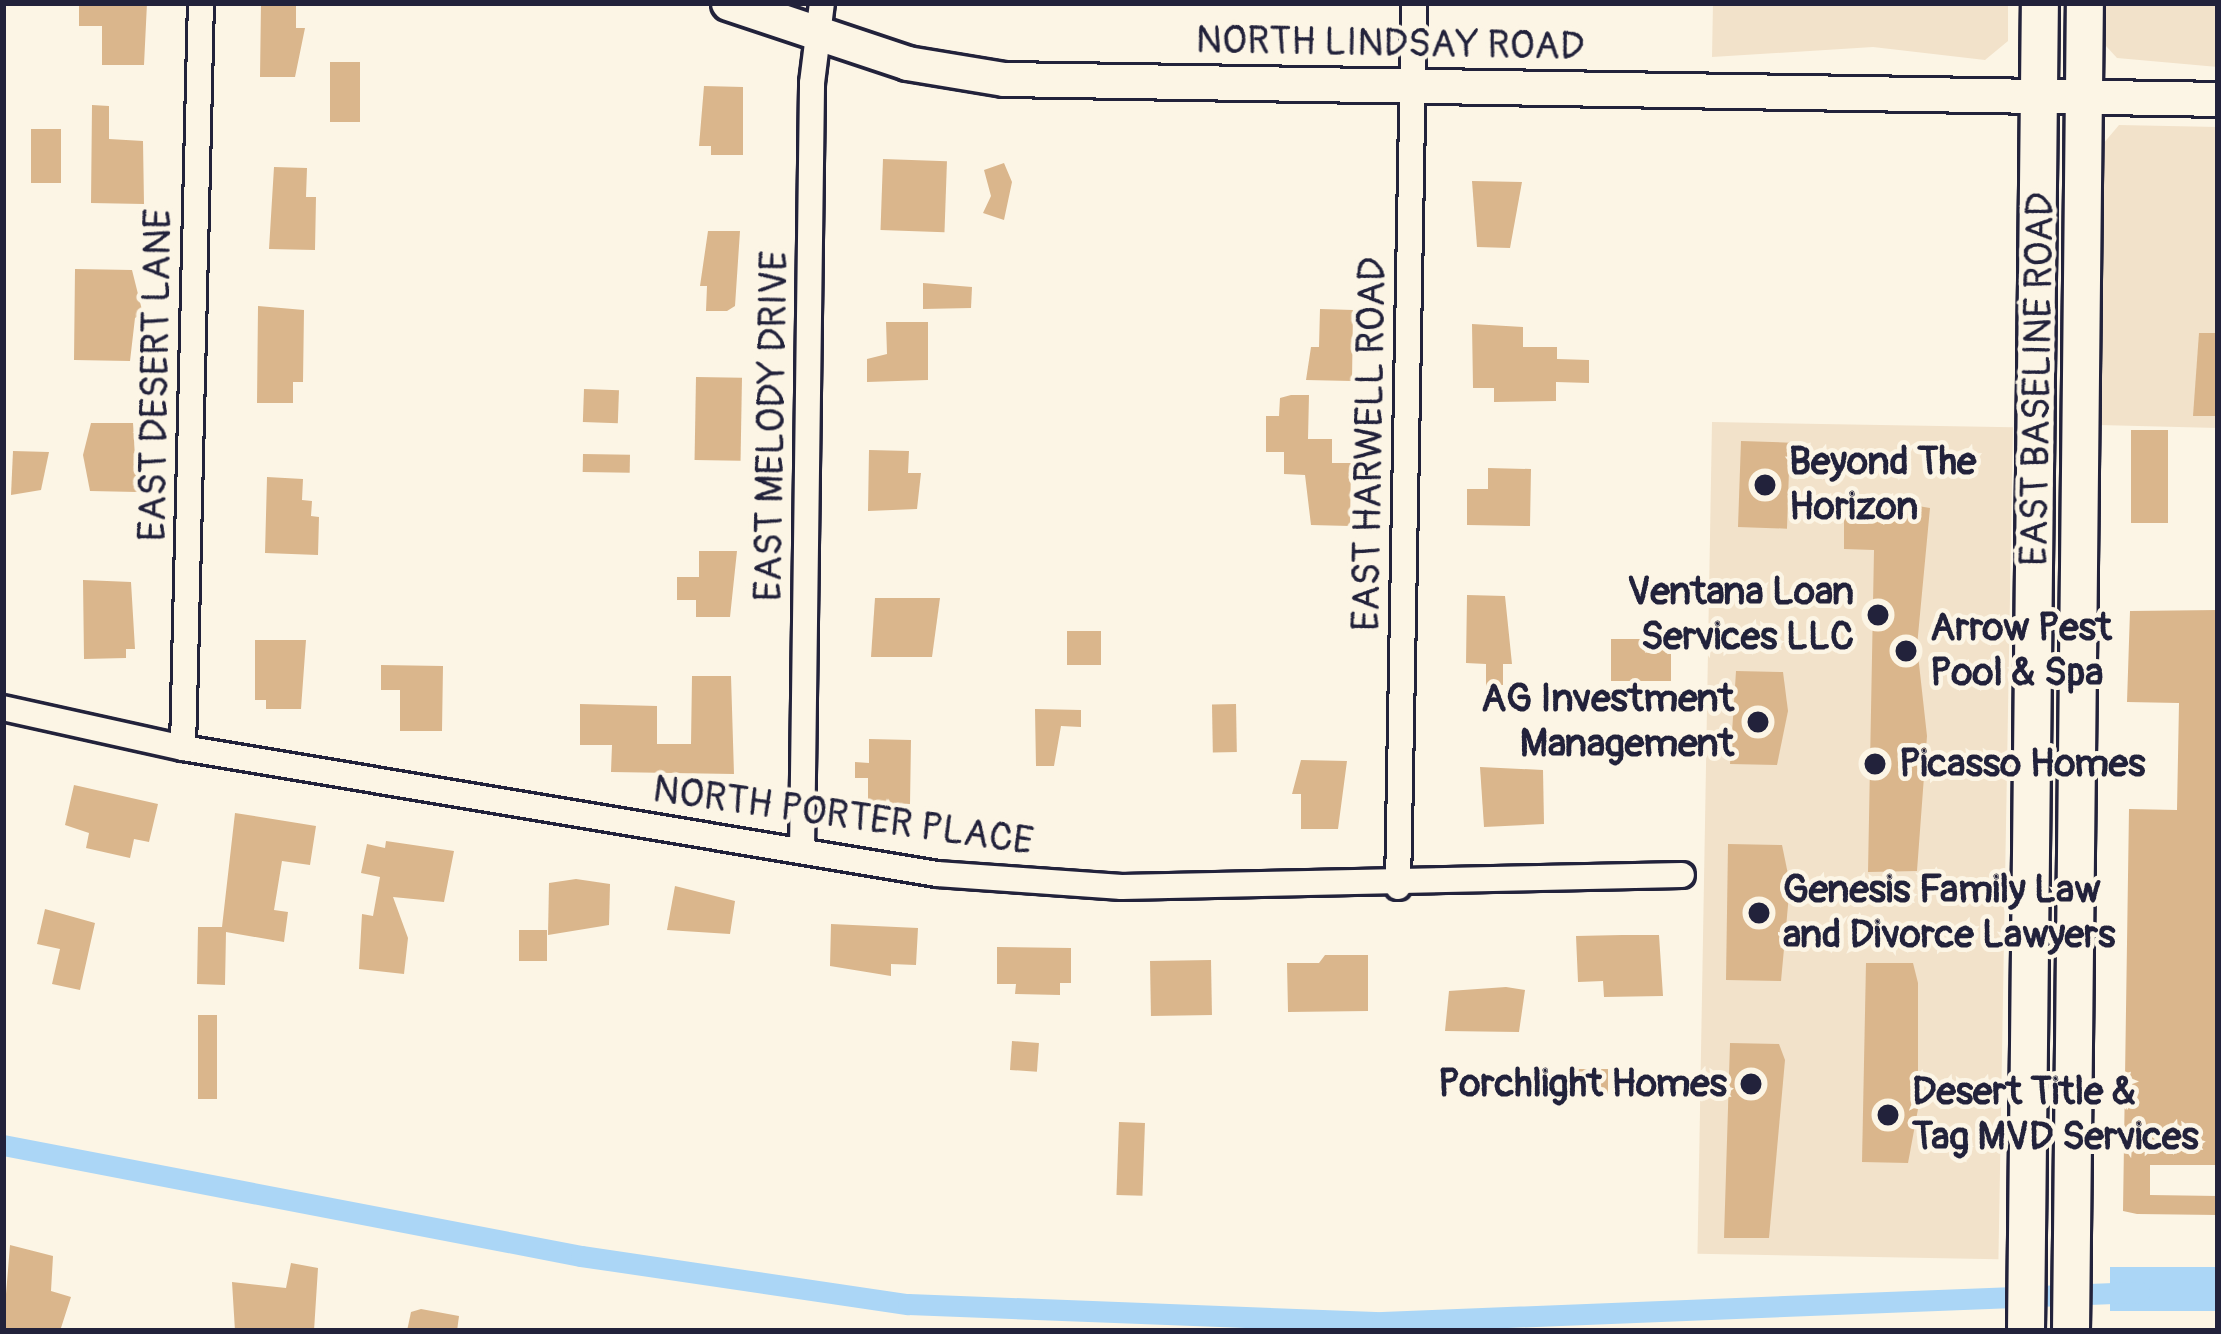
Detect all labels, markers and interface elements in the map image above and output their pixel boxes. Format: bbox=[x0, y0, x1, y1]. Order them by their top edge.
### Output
street label: NORTH LINDSAY ROAD bbox=[1195, 17, 1585, 71]
street label: EAST BASELINE ROAD bbox=[2011, 192, 2065, 566]
street label: EAST DESERT LANE bbox=[130, 208, 182, 542]
street label: EAST MELODY DRIVE bbox=[746, 250, 798, 602]
street label: EAST HARWELL ROAD bbox=[1343, 257, 1397, 631]
place label: Beyond The Horizon bbox=[1789, 440, 1976, 531]
marker: Beyond The Horizon bbox=[1752, 472, 1778, 498]
place label: Ventana Loan Services LLC bbox=[1627, 570, 1854, 661]
marker: Ventana Loan Services LLC bbox=[1865, 602, 1891, 628]
place label: Arrow Pest Pool & Spa bbox=[1930, 606, 2112, 697]
marker: Arrow Pest Pool & Spa bbox=[1893, 638, 1919, 664]
place label: AG Investment Management bbox=[1481, 677, 1734, 768]
marker: AG Investment Management bbox=[1745, 709, 1771, 735]
place label: Picasso Homes bbox=[1899, 741, 2145, 787]
marker: Picasso Homes bbox=[1862, 751, 1888, 777]
street label: NORTH PORTER PLACE bbox=[650, 766, 1036, 866]
place label: Genesis Family Law and Divorce Lawyers bbox=[1783, 868, 2115, 959]
marker: Genesis Family Law and Divorce Lawyers bbox=[1746, 900, 1772, 926]
place label: Porchlight Homes bbox=[1438, 1061, 1727, 1107]
place label: Desert Title & Tag MVD Services bbox=[1912, 1070, 2199, 1161]
marker: Porchlight Homes bbox=[1738, 1071, 1764, 1097]
marker: Desert Title & Tag MVD Services bbox=[1875, 1102, 1901, 1128]

